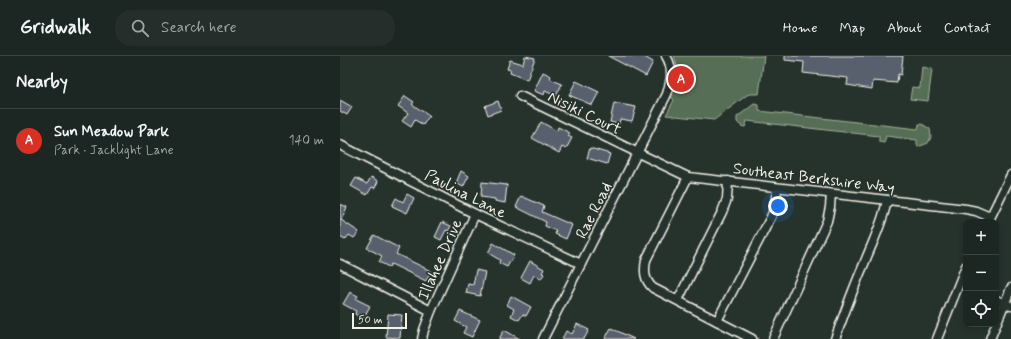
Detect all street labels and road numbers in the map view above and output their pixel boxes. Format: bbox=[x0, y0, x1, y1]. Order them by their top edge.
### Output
street label: Nisiki Court bbox=[544, 86, 625, 140]
street label: Southeast Berkshire Way bbox=[732, 158, 896, 199]
street label: Paulina Lane bbox=[421, 165, 510, 224]
street label: Rae Road bbox=[571, 179, 618, 243]
street label: Illahee Drive bbox=[413, 215, 468, 303]

